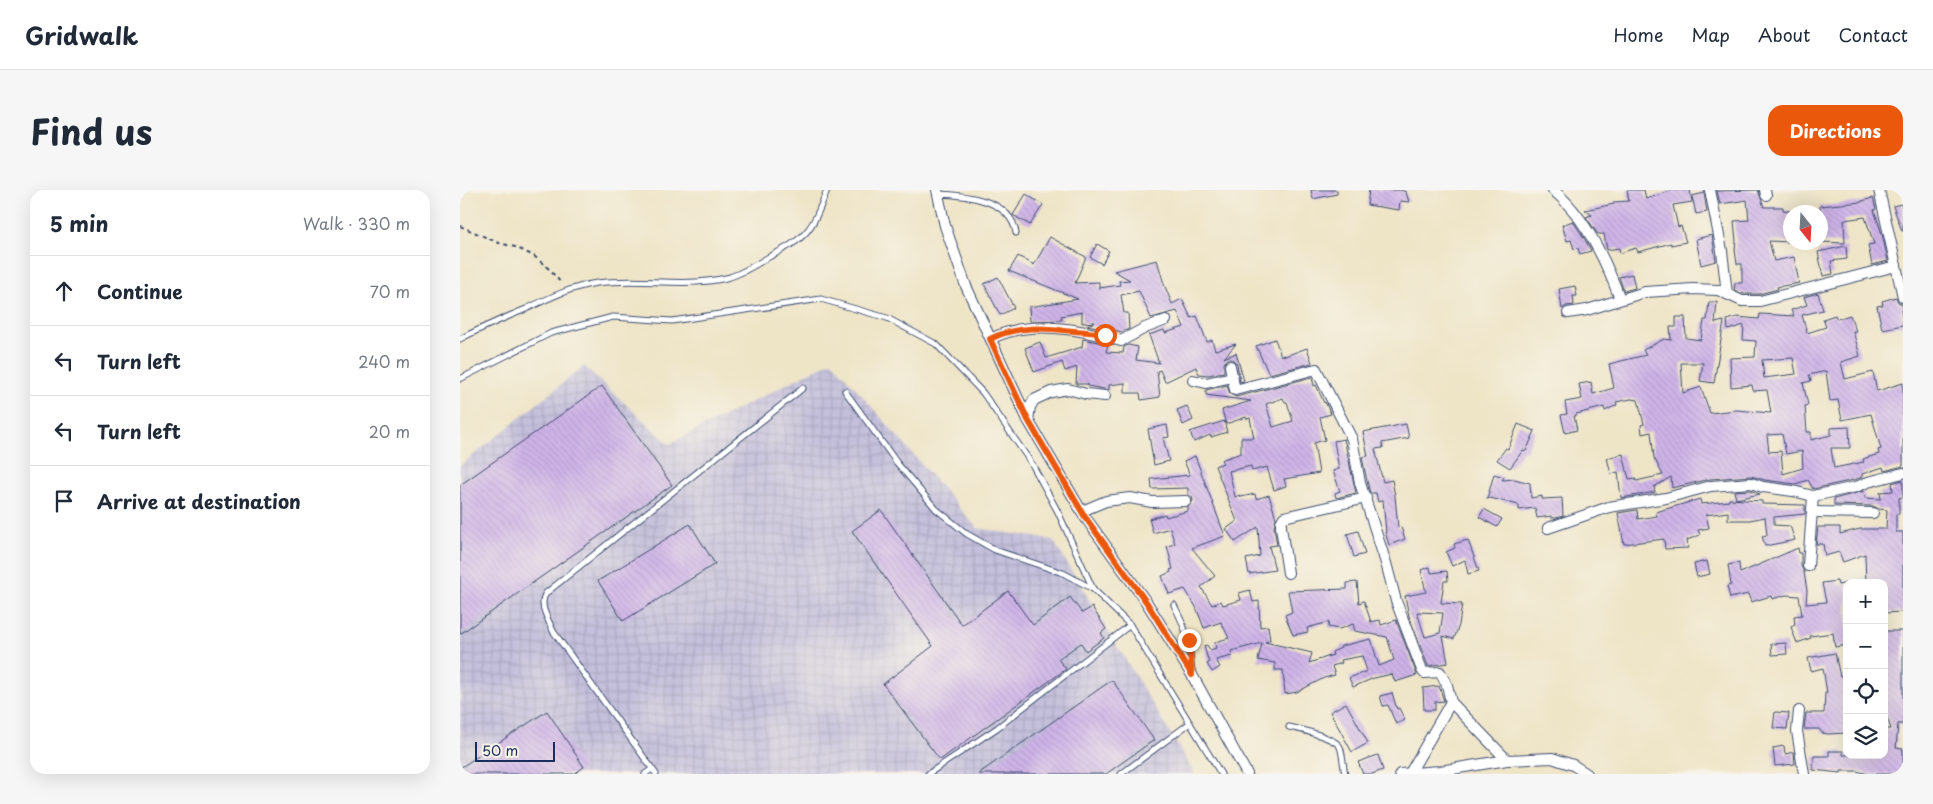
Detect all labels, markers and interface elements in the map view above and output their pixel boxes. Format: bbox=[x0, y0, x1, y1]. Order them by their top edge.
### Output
text: Gridwalk bbox=[25, 17, 138, 53]
text: Home bbox=[1613, 21, 1663, 48]
text: Map bbox=[1691, 21, 1730, 48]
text: About bbox=[1758, 21, 1810, 48]
text: Contact bbox=[1838, 21, 1908, 48]
text: Find us bbox=[30, 104, 152, 157]
button: Directions bbox=[1768, 105, 1903, 156]
north arrow bbox=[1783, 205, 1828, 250]
text: 5 min bbox=[50, 207, 108, 239]
text: Walk · 330 m bbox=[303, 211, 410, 235]
icon: ahead bbox=[50, 277, 78, 305]
text: Continue bbox=[97, 277, 183, 305]
text: 70 m bbox=[370, 279, 410, 303]
route start bbox=[1094, 324, 1117, 347]
icon: left bbox=[50, 347, 78, 375]
text: Turn left bbox=[97, 347, 181, 375]
text: 240 m bbox=[358, 349, 410, 373]
icon: left bbox=[50, 417, 78, 445]
text: Turn left bbox=[97, 417, 181, 445]
text: 20 m bbox=[369, 419, 410, 443]
icon: arrive bbox=[50, 487, 78, 515]
text: Arrive at destination bbox=[97, 487, 301, 515]
map controls bbox=[1843, 579, 1888, 759]
button: + bbox=[1843, 579, 1888, 624]
button: − bbox=[1843, 624, 1888, 669]
route end bbox=[1178, 629, 1201, 652]
button: locate bbox=[1843, 669, 1888, 714]
button: layers bbox=[1843, 714, 1888, 759]
scale bar bbox=[475, 739, 555, 762]
text: 50 m bbox=[482, 740, 518, 761]

